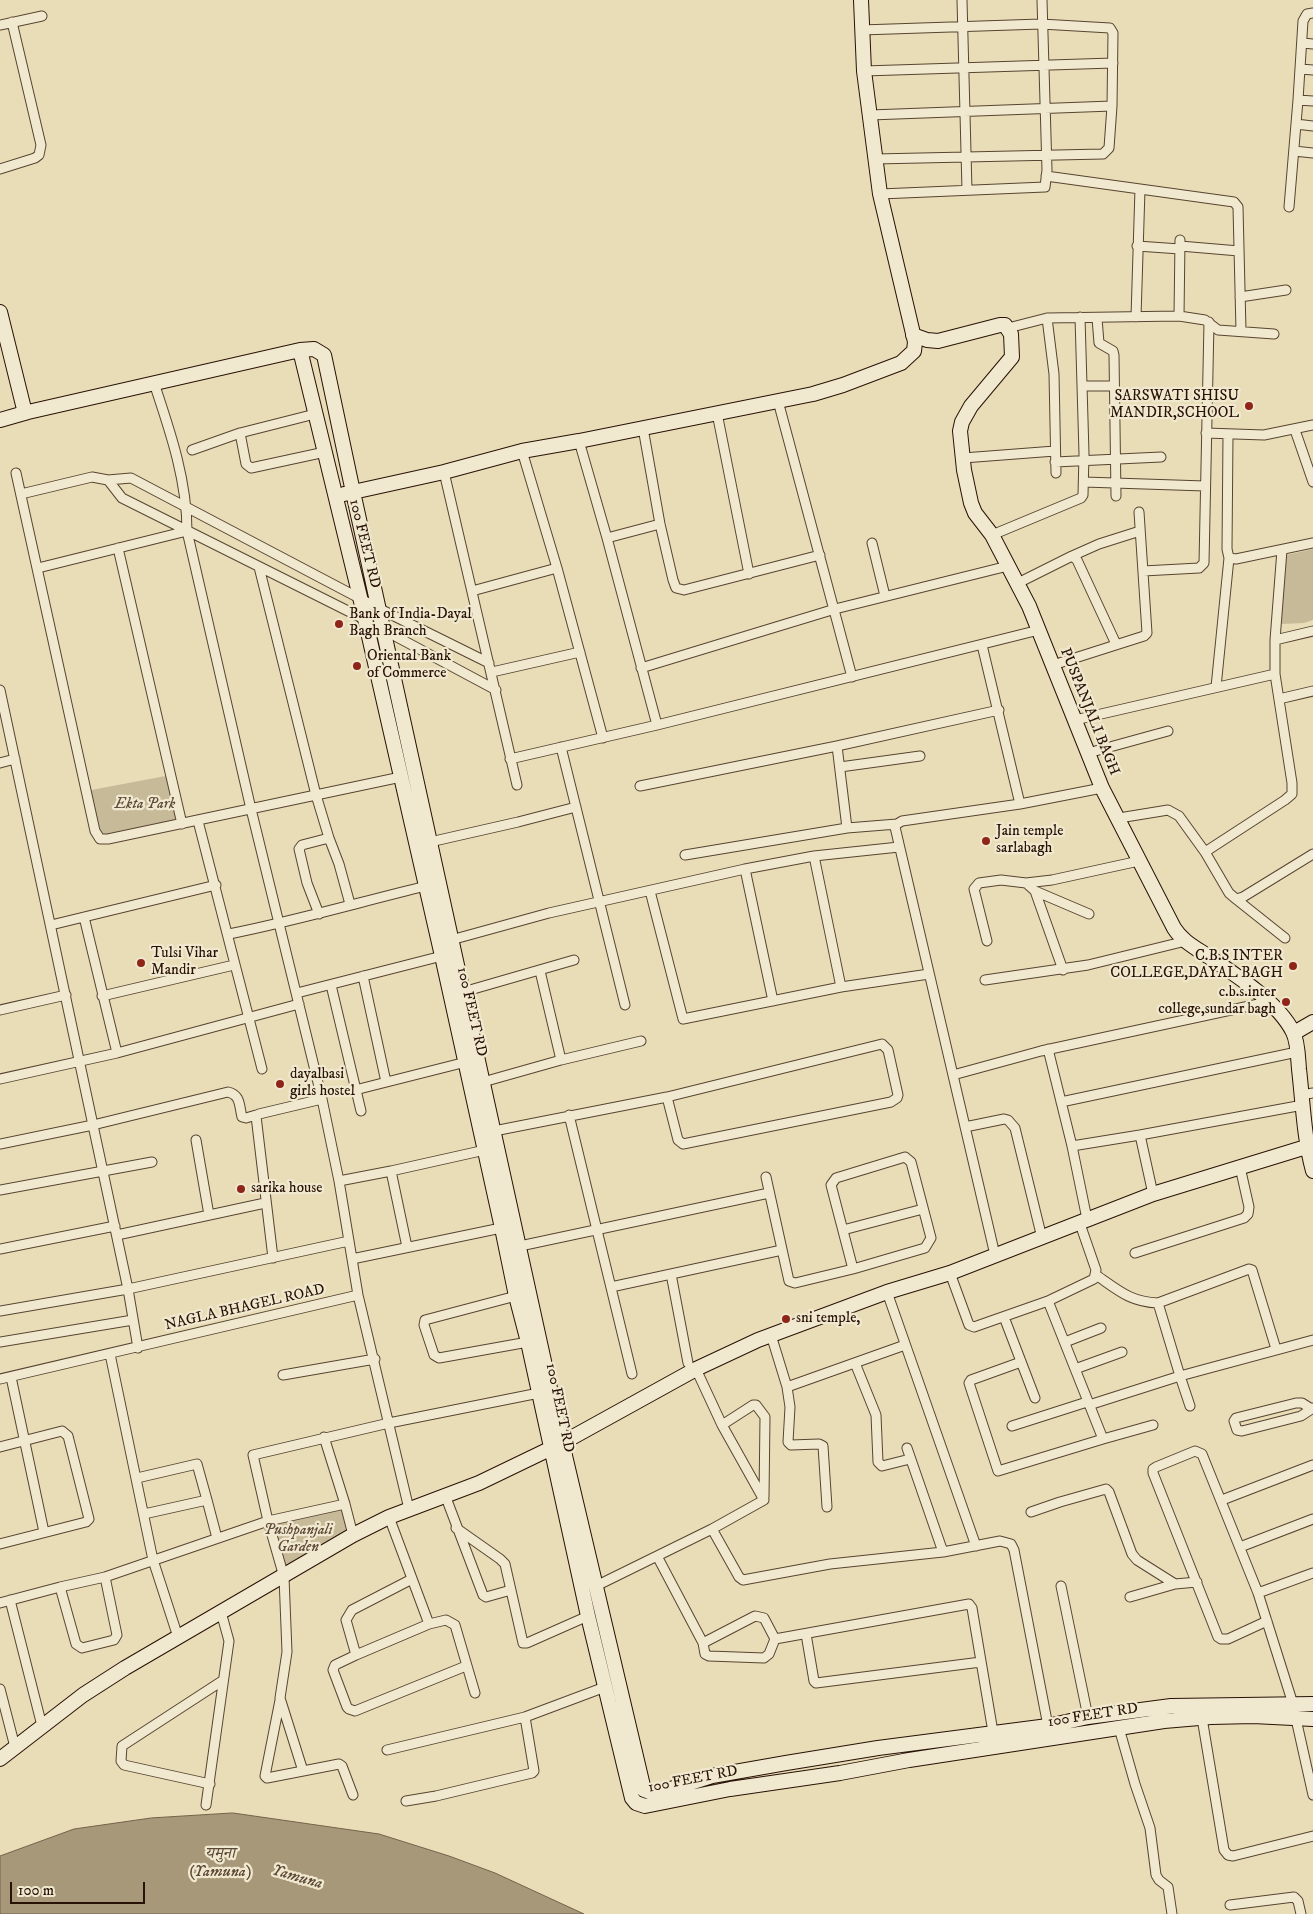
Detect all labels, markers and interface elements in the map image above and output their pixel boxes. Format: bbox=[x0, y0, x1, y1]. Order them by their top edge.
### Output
place label: SARSWATI SHISU MANDIR,SCHOOL bbox=[1110, 388, 1239, 423]
marker: SARSWATI SHISU MANDIR,SCHOOL bbox=[1243, 400, 1255, 412]
street label: 100 FEET RD bbox=[344, 498, 384, 590]
place label: Bank of India-Dayal Bagh Branch bbox=[349, 606, 472, 641]
marker: Bank of India-Dayal Bagh Branch bbox=[333, 618, 345, 630]
street label: PUSPANJALI BAGH bbox=[1055, 646, 1123, 778]
place label: Oriental Bank of Commerce bbox=[367, 648, 451, 683]
marker: Oriental Bank of Commerce bbox=[351, 660, 363, 672]
park label: Ekta Park bbox=[115, 796, 175, 814]
place label: Jain temple sarlabagh bbox=[996, 823, 1063, 858]
marker: Jain temple sarlabagh bbox=[980, 835, 992, 847]
place label: Tulsi Vihar Mandir bbox=[151, 945, 218, 980]
place label: C.B.S INTER COLLEGE,DAYAL BAGH bbox=[1110, 948, 1283, 983]
marker: Tulsi Vihar Mandir bbox=[135, 957, 147, 969]
marker: C.B.S INTER COLLEGE,DAYAL BAGH bbox=[1287, 960, 1299, 972]
street label: 100 FEET RD bbox=[452, 966, 490, 1058]
place label: c.b.s.inter college,sundar bagh bbox=[1158, 984, 1276, 1019]
marker: c.b.s.inter college,sundar bagh bbox=[1280, 996, 1292, 1008]
place label: dayalbasi girls hostel bbox=[290, 1066, 355, 1101]
marker: dayalbasi girls hostel bbox=[274, 1078, 286, 1090]
place label: sarika house bbox=[251, 1180, 322, 1198]
marker: sarika house bbox=[235, 1183, 247, 1195]
street label: NAGLA BHAGEL ROAD bbox=[163, 1281, 327, 1335]
place label: sni temple, bbox=[796, 1310, 860, 1328]
marker: sni temple, bbox=[780, 1313, 792, 1325]
street label: 100 FEET RD bbox=[541, 1362, 577, 1454]
park label: Pushpanjali Garden bbox=[264, 1522, 332, 1557]
street label: 100 FEET RD bbox=[1047, 1700, 1139, 1732]
street label: 100 FEET RD bbox=[647, 1762, 739, 1798]
water label: यमुना (Yamuna) bbox=[189, 1845, 251, 1883]
water label: Yamuna bbox=[269, 1862, 325, 1894]
scale bar bbox=[12, 1872, 148, 1904]
text: 100 m bbox=[18, 1881, 54, 1900]

